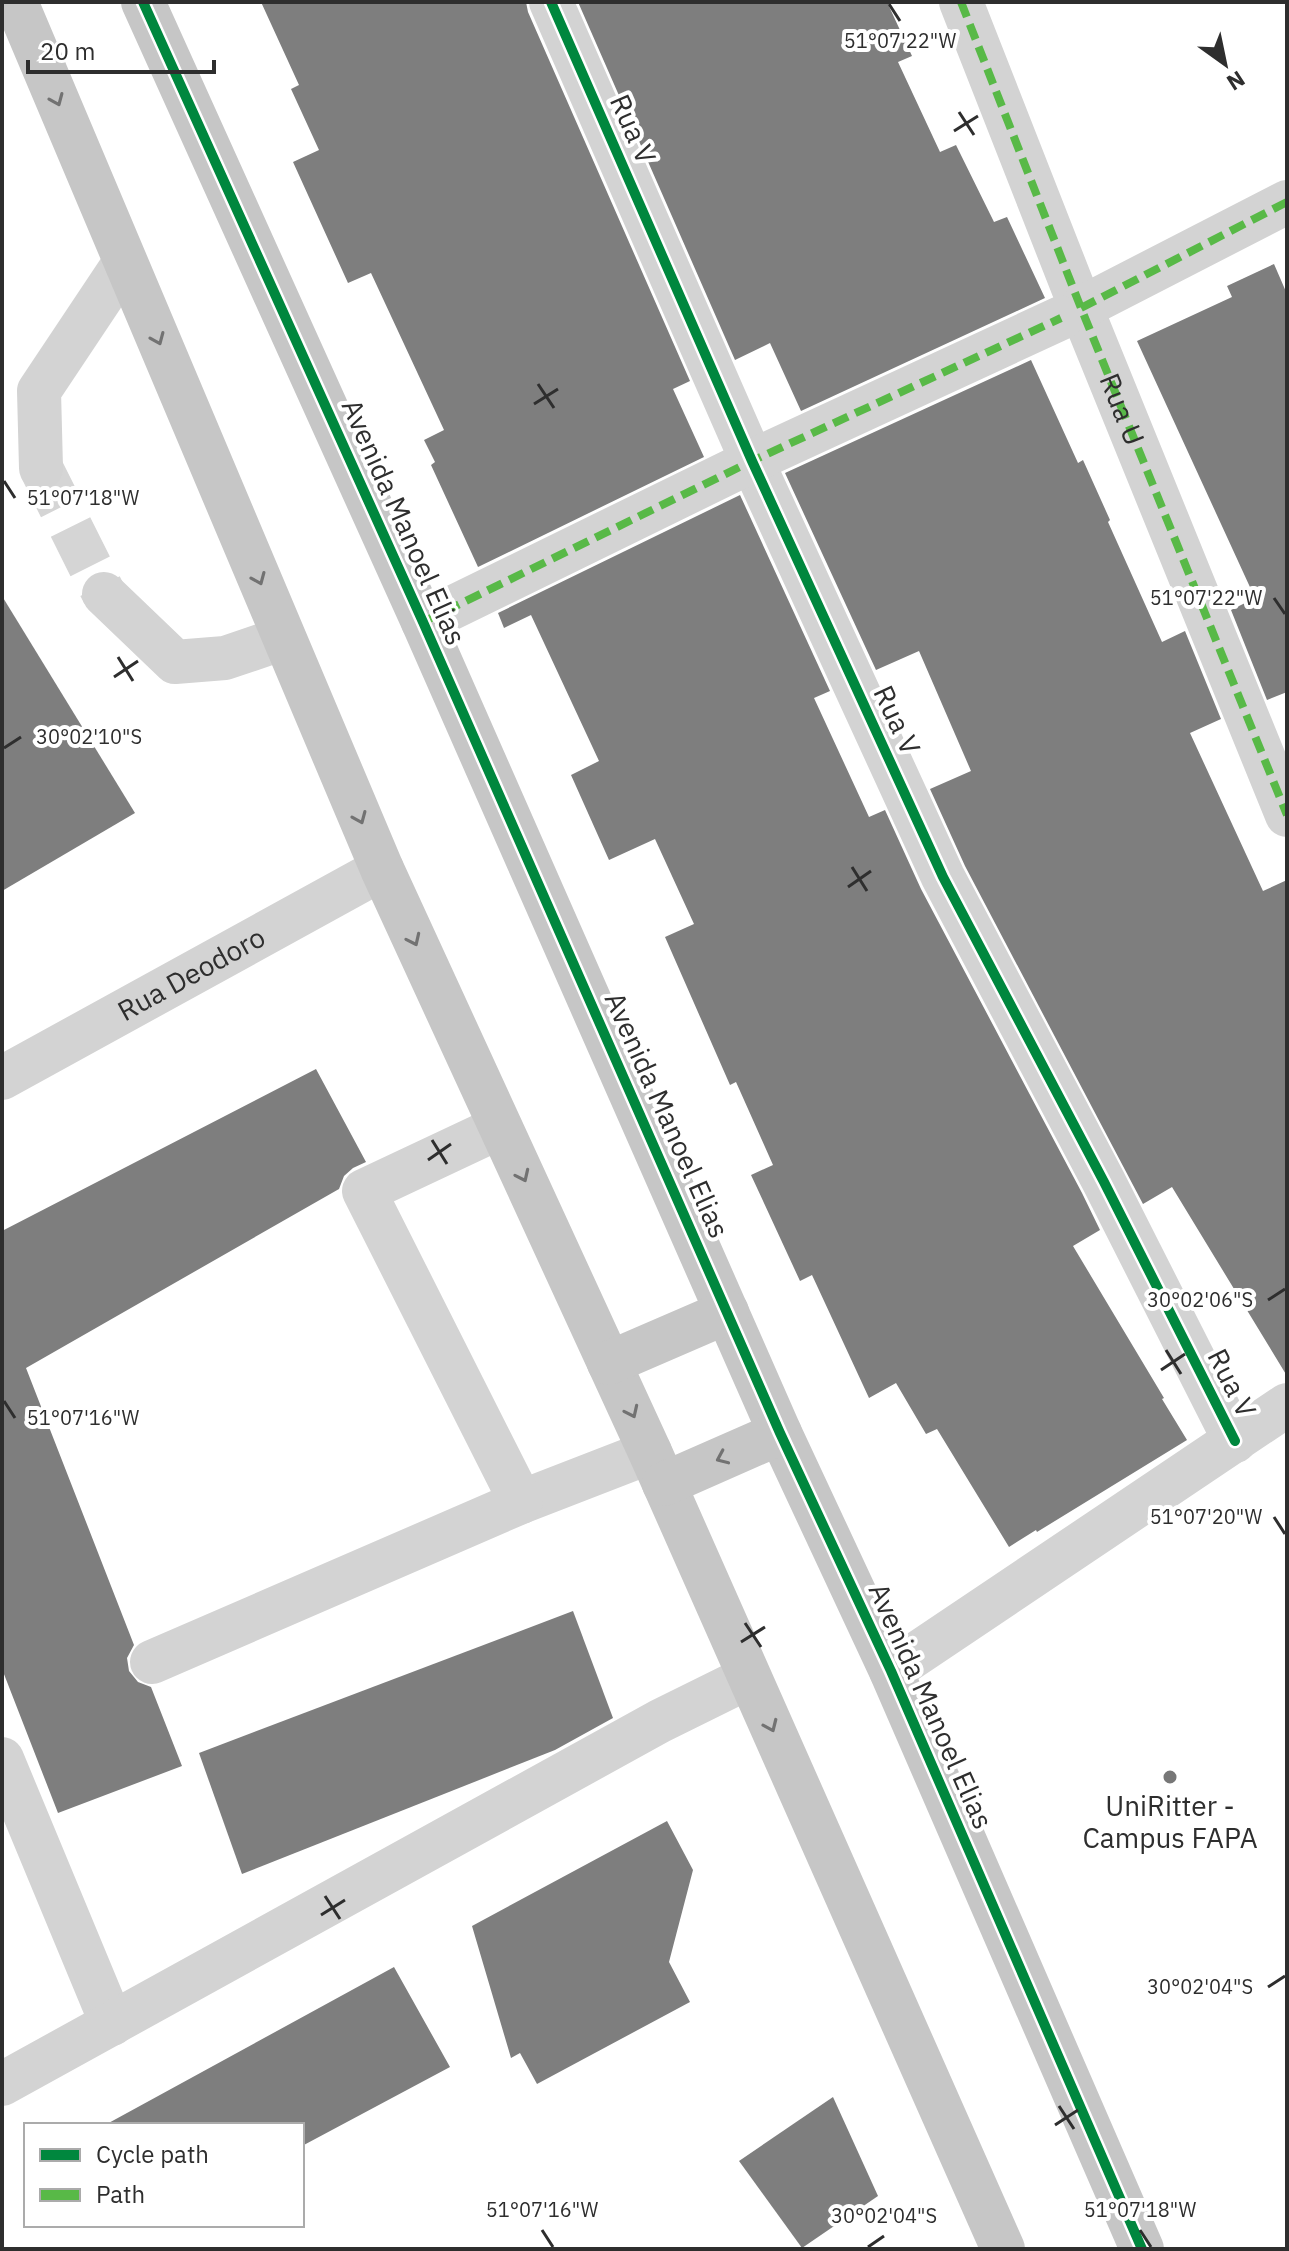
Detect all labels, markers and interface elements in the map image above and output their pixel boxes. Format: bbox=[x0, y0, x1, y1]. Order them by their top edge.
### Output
scale bar bbox=[28, 24, 214, 74]
north arrow bbox=[1185, 24, 1265, 104]
text: 51°07'22"W bbox=[844, 27, 957, 54]
text: 20 m bbox=[40, 35, 95, 67]
text: N bbox=[1222, 65, 1251, 98]
street label: Rua V bbox=[602, 88, 665, 169]
one-way arrow bbox=[47, 92, 63, 106]
one-way arrow bbox=[148, 331, 164, 345]
street label: Rua U bbox=[1091, 368, 1154, 450]
street label: Avenida Manoel Elias bbox=[334, 393, 475, 651]
text: 51°07'18"W bbox=[27, 484, 140, 511]
one-way arrow bbox=[249, 571, 265, 585]
text: 51°07'22"W bbox=[1150, 584, 1263, 611]
street label: Rua V bbox=[865, 679, 930, 760]
text: 30°02'10"S bbox=[36, 723, 142, 750]
one-way arrow bbox=[351, 810, 367, 824]
street label: Rua Deodoro bbox=[111, 918, 271, 1029]
one-way arrow bbox=[404, 931, 420, 946]
street label: Avenida Manoel Elias bbox=[597, 986, 738, 1244]
one-way arrow bbox=[513, 1168, 529, 1182]
text: 30°02'06"S bbox=[1147, 1286, 1253, 1313]
street label: Rua V bbox=[1200, 1342, 1265, 1423]
text: 51°07'16"W bbox=[27, 1404, 140, 1431]
one-way arrow bbox=[622, 1404, 638, 1418]
one-way arrow bbox=[716, 1449, 730, 1465]
text: 51°07'20"W bbox=[1150, 1503, 1263, 1530]
street label: Avenida Manoel Elias bbox=[861, 1577, 1002, 1835]
one-way arrow bbox=[762, 1718, 778, 1733]
marker: UniRitter - Campus FAPA bbox=[1161, 1768, 1179, 1786]
place label: UniRitter - Campus FAPA bbox=[1082, 1787, 1258, 1856]
text: 30°02'04"S bbox=[1147, 1973, 1253, 2000]
legend bbox=[24, 2123, 304, 2227]
text: Cycle path bbox=[96, 2138, 209, 2170]
text: Path bbox=[96, 2178, 145, 2210]
text: 51°07'16"W bbox=[486, 2196, 599, 2223]
text: 51°07'18"W bbox=[1084, 2196, 1197, 2223]
text: 30°02'04"S bbox=[831, 2202, 937, 2229]

